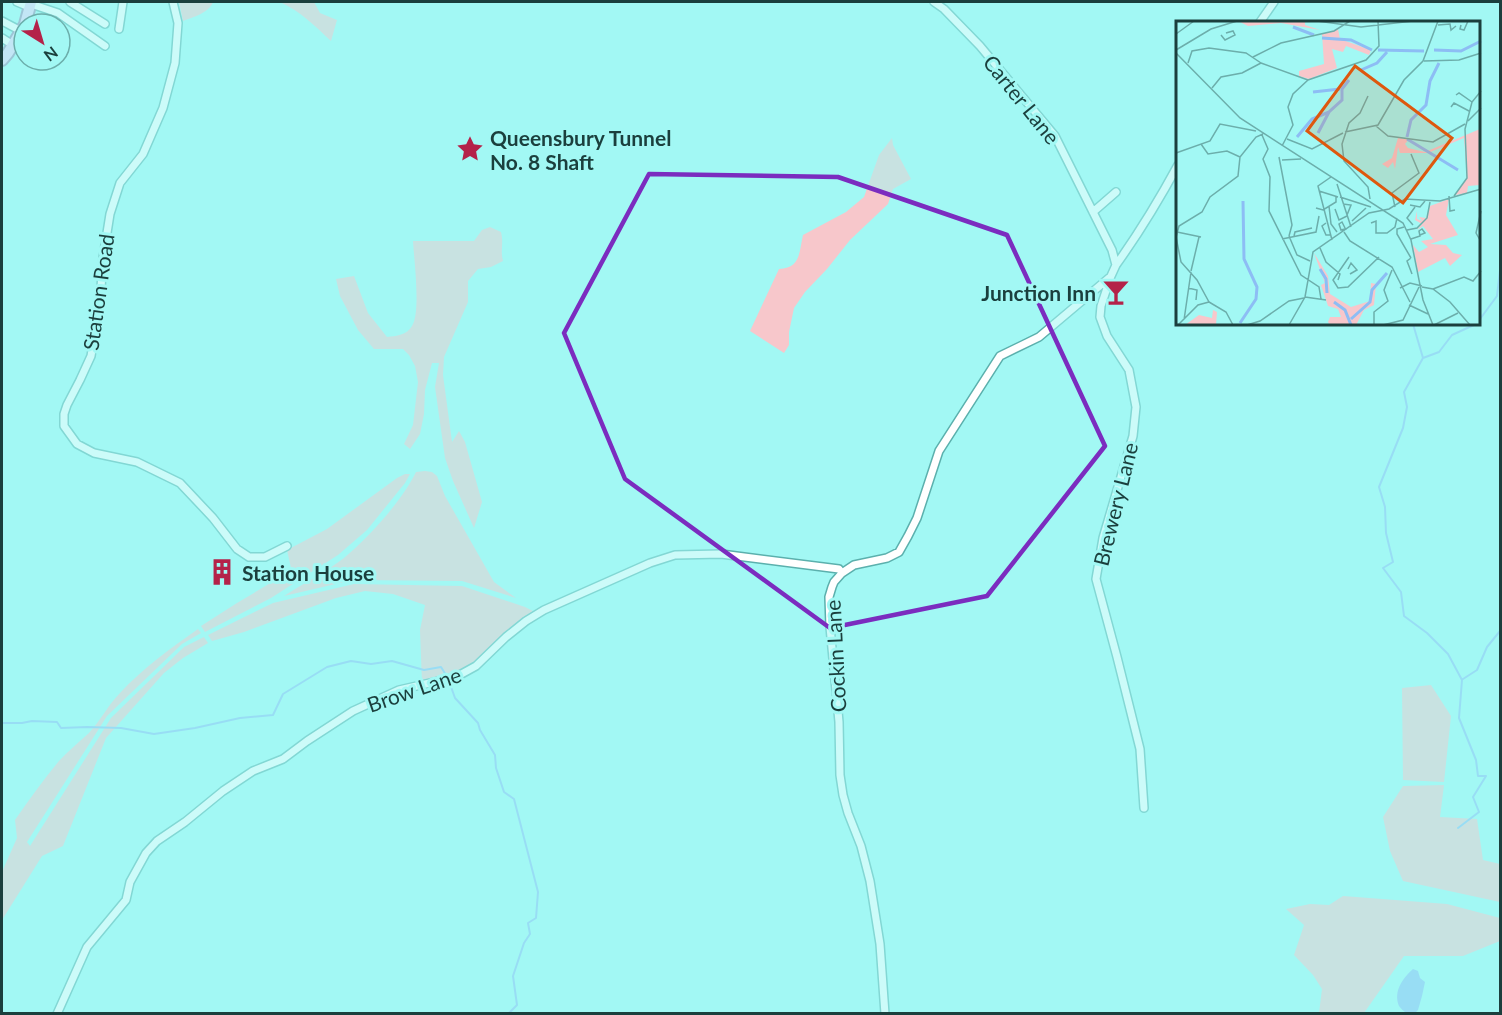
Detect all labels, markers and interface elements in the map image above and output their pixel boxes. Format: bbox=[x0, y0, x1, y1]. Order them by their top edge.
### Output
north arrow bbox=[12, 12, 72, 72]
inset map bbox=[1176, 21, 1481, 326]
text: N bbox=[41, 43, 62, 66]
street label: Carter Lane bbox=[979, 49, 1065, 149]
place label: Queensbury Tunnel No. 8 Shaft bbox=[490, 125, 671, 174]
place icon: Queensbury Tunnel No. 8 Shaft bbox=[455, 134, 485, 164]
street label: Station Road bbox=[77, 232, 119, 352]
bar icon: Junction Inn bbox=[1101, 277, 1131, 307]
place label: Junction Inn bbox=[981, 280, 1096, 305]
street label: Brewery Lane bbox=[1088, 440, 1142, 568]
building icon: Station House bbox=[207, 557, 237, 587]
place label: Station House bbox=[242, 560, 374, 585]
street label: Cockin Lane bbox=[820, 599, 850, 713]
street label: Brow Lane bbox=[364, 661, 464, 717]

